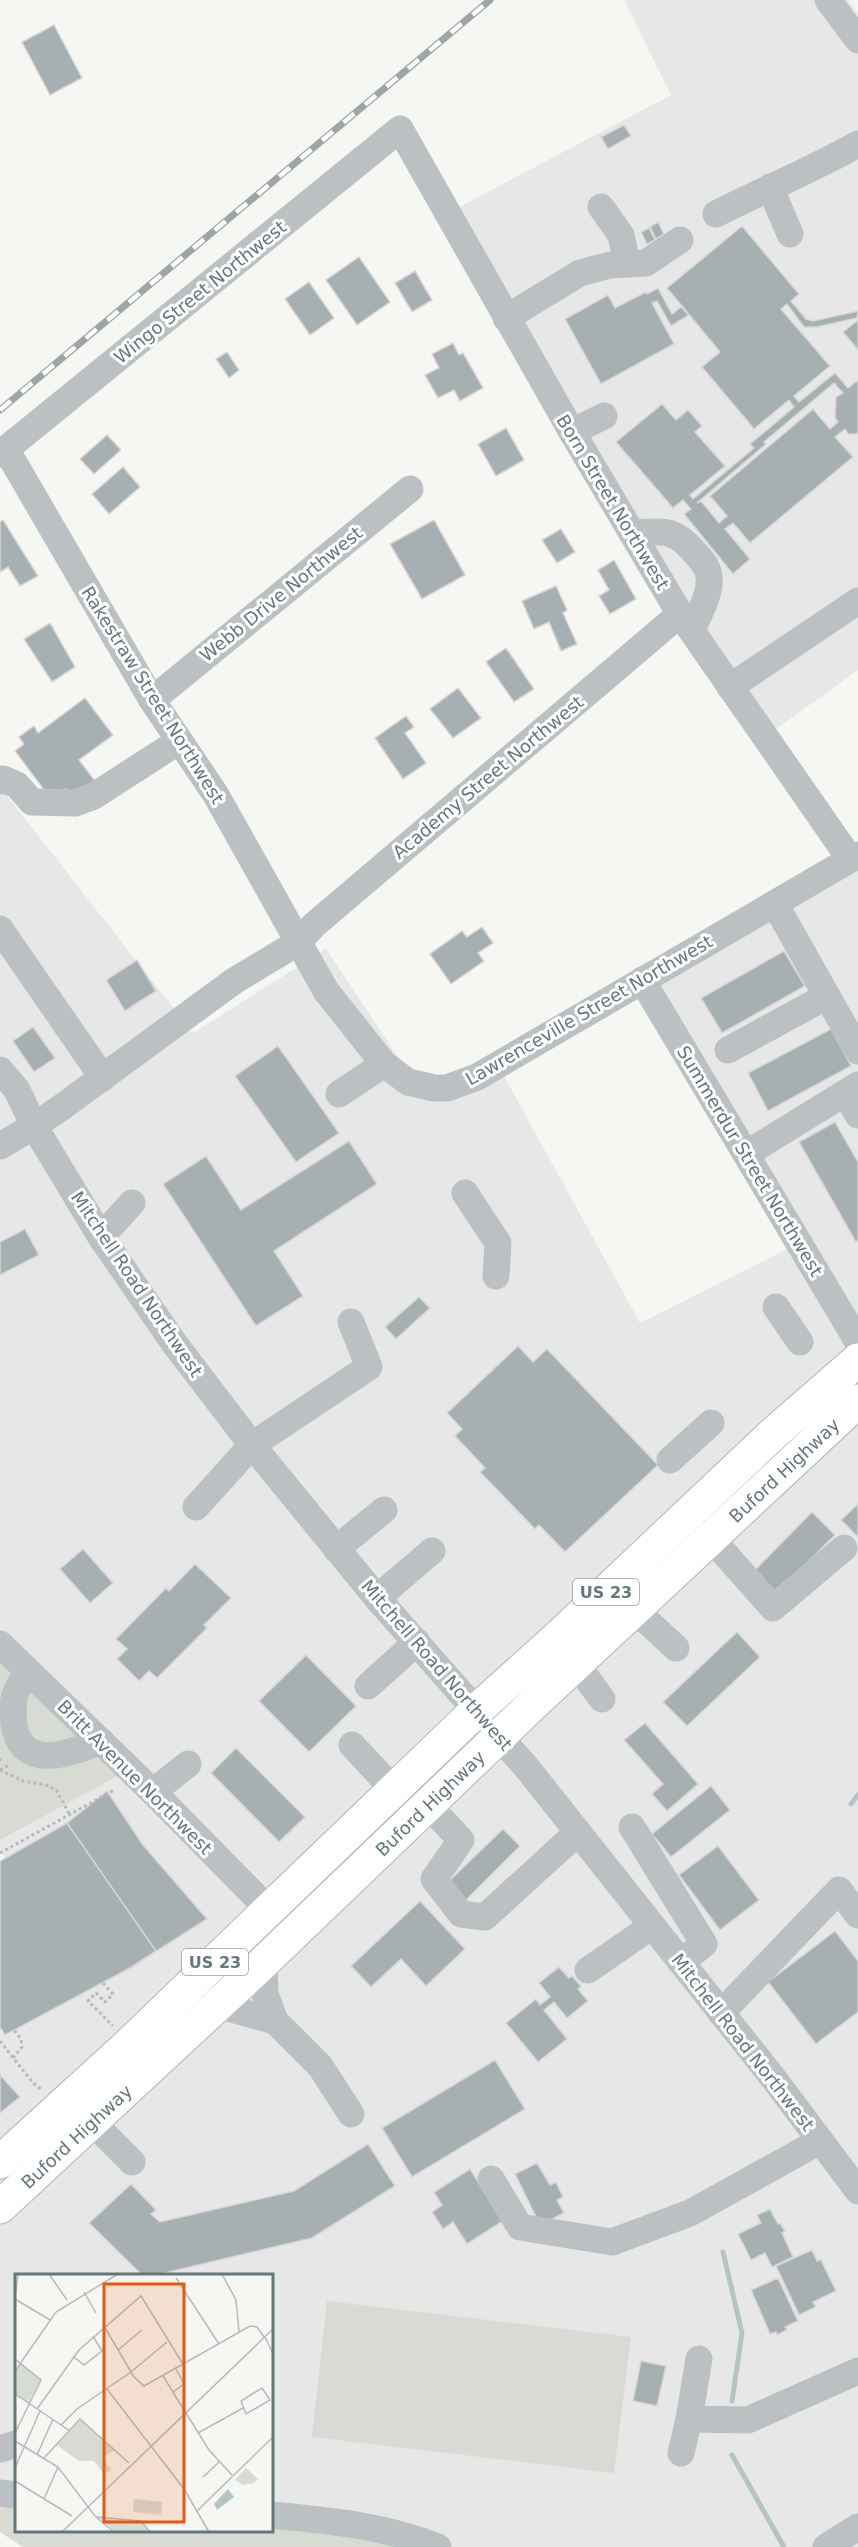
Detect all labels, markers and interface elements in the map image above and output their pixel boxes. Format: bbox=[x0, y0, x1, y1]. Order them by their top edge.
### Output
street label: Wingo Street Northwest bbox=[110, 216, 290, 368]
street label: Born Street Northwest bbox=[552, 411, 674, 593]
street label: Webb Drive Northwest bbox=[196, 522, 366, 666]
street label: Rakestraw Street Northwest bbox=[77, 582, 229, 808]
street label: Academy Street Northwest bbox=[388, 691, 588, 863]
street label: Lawrenceville Street Northwest bbox=[462, 930, 716, 1090]
street label: Summerdur Street Northwest bbox=[673, 1042, 827, 1280]
street label: Mitchell Road Northwest bbox=[67, 1187, 207, 1381]
street label: Buford Highway bbox=[724, 1413, 844, 1527]
street label: Mitchell Road Northwest bbox=[357, 1575, 517, 1755]
road number: US 23 bbox=[573, 1579, 639, 1605]
street label: Britt Avenue Northwest bbox=[53, 1695, 217, 1859]
street label: Buford Highway bbox=[371, 1746, 489, 1860]
road number: US 23 bbox=[182, 1949, 248, 1975]
street label: Mitchell Road Northwest bbox=[667, 1949, 819, 2135]
street label: Buford Highway bbox=[17, 2080, 136, 2193]
inset map bbox=[15, 2274, 273, 2532]

